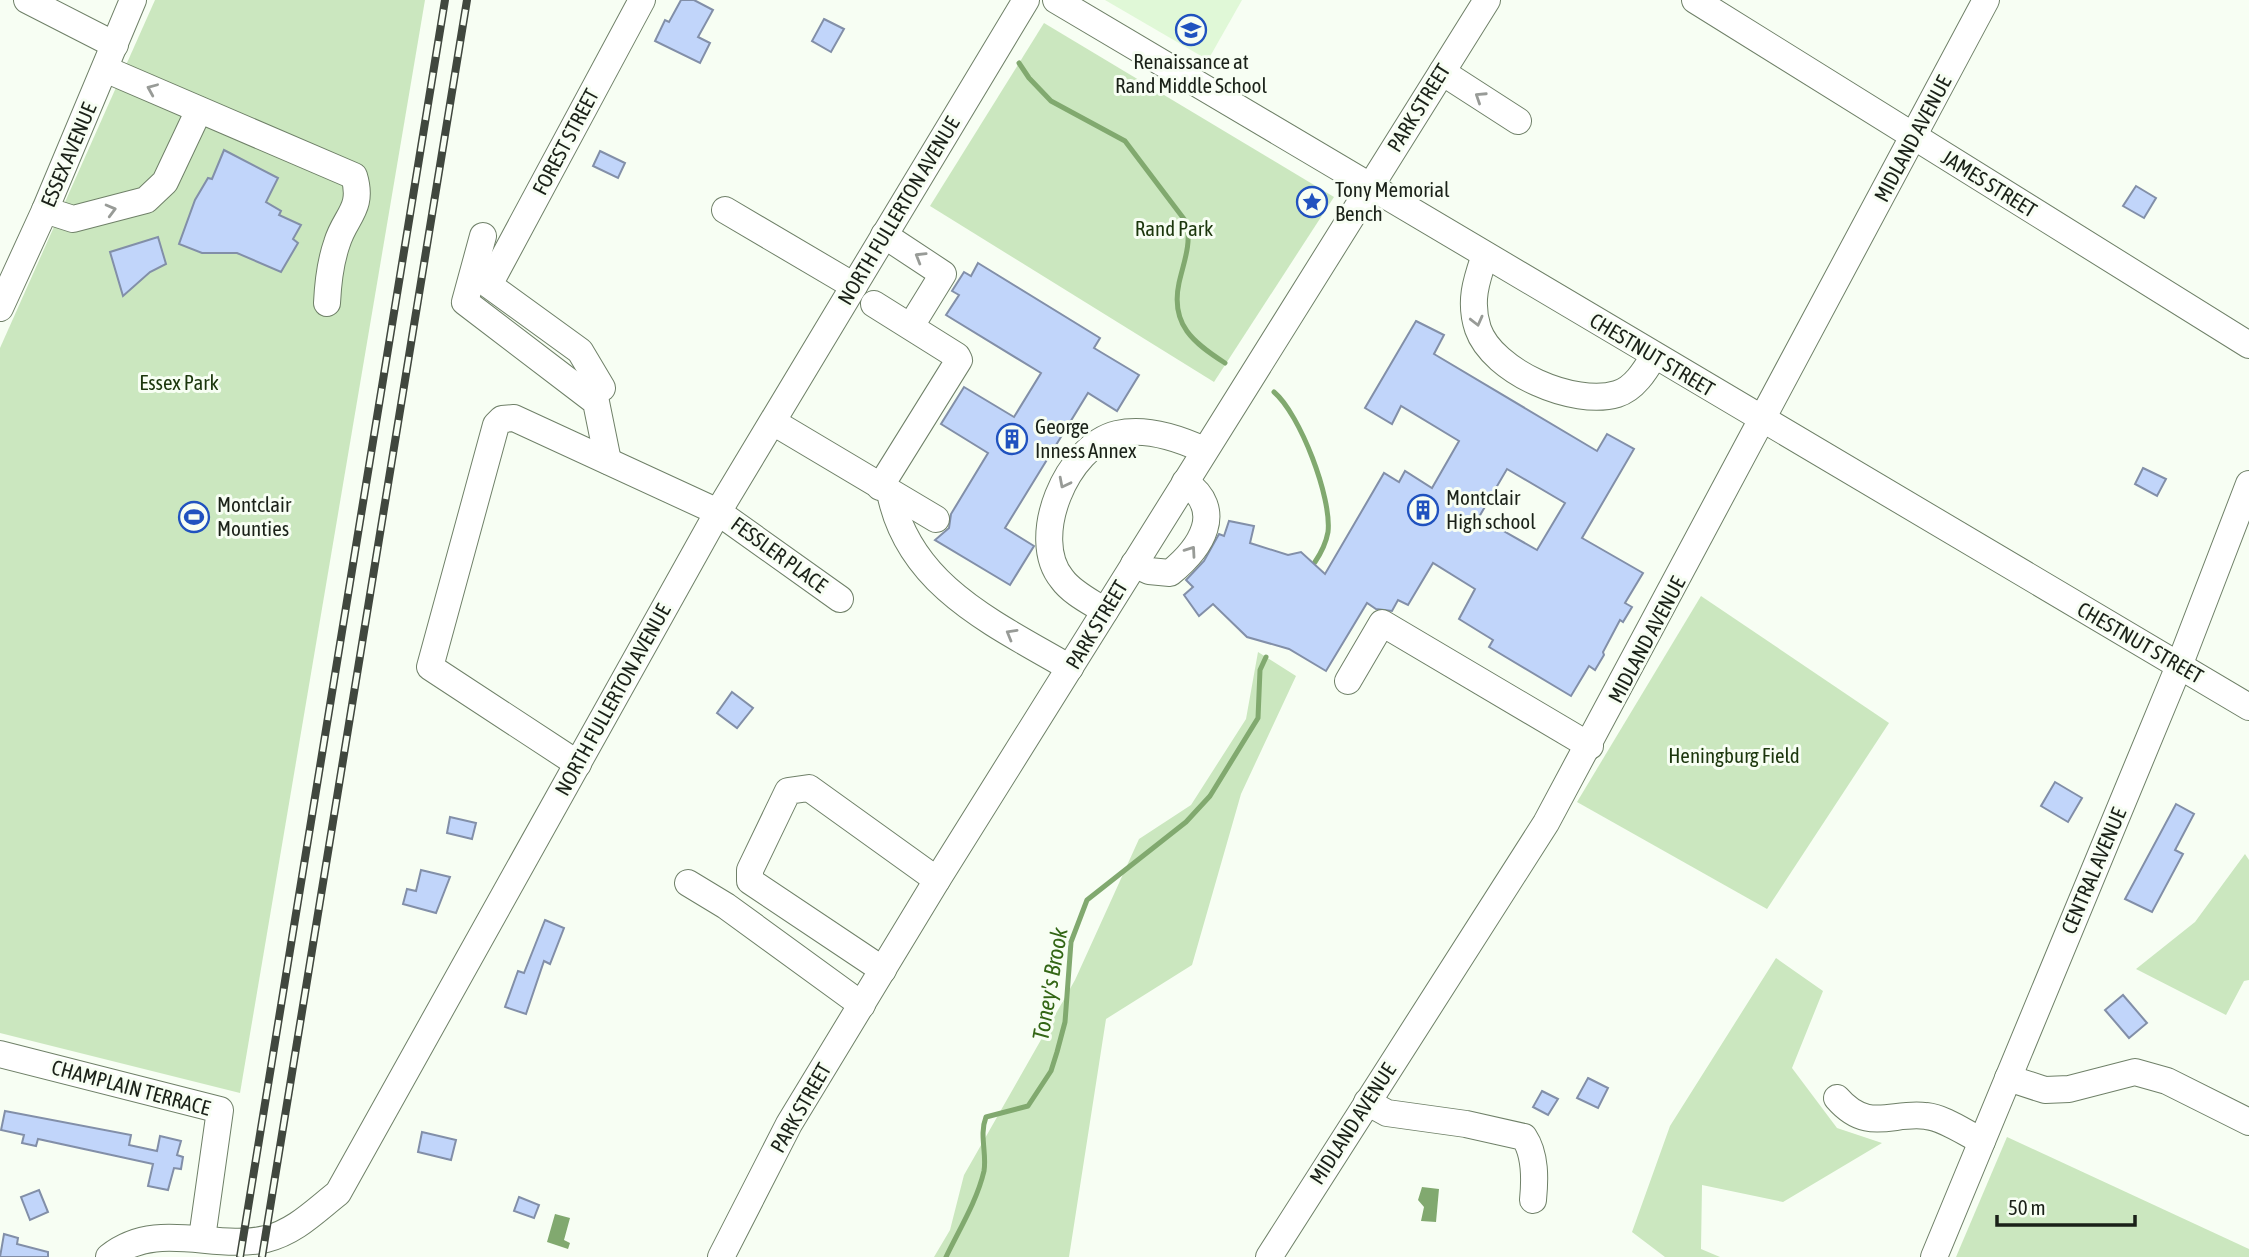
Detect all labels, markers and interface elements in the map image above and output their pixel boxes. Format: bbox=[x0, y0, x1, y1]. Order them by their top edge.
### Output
school or university icon: Renaissance at Rand Middle School bbox=[1174, 13, 1208, 47]
place label: Renaissance at Rand Middle School bbox=[1115, 49, 1267, 97]
street label: PARK STREET bbox=[1382, 59, 1455, 156]
street label: MIDLAND AVENUE bbox=[1869, 71, 1955, 206]
one-way arrow bbox=[147, 84, 159, 98]
street label: FOREST STREET bbox=[527, 84, 603, 199]
one-way arrow bbox=[1474, 92, 1487, 105]
street label: ESSEX AVENUE bbox=[35, 99, 101, 210]
street label: NORTH FULLERTON AVENUE bbox=[832, 112, 964, 309]
street label: JAMES STREET bbox=[1938, 145, 2041, 222]
place label: Tony Memorial Bench bbox=[1335, 177, 1450, 225]
place icon: Tony Memorial Bench bbox=[1295, 185, 1329, 219]
one-way arrow bbox=[105, 204, 117, 218]
park label: Rand Park bbox=[1135, 216, 1213, 240]
one-way arrow bbox=[915, 252, 928, 265]
street label: CHESTNUT STREET bbox=[1586, 308, 1719, 401]
one-way arrow bbox=[1469, 315, 1483, 327]
park label: Essex Park bbox=[139, 370, 219, 394]
place label: George Inness Annex bbox=[1035, 414, 1137, 462]
building icon: George Inness Annex bbox=[995, 422, 1029, 456]
one-way arrow bbox=[1058, 476, 1072, 488]
place label: Montclair High school bbox=[1446, 485, 1536, 533]
place label: Montclair Mounties bbox=[217, 492, 292, 540]
building icon: Montclair High school bbox=[1406, 493, 1440, 527]
sports icon: Montclair Mounties bbox=[177, 500, 211, 534]
street label: FESSLER PLACE bbox=[727, 511, 832, 597]
one-way arrow bbox=[1183, 546, 1195, 559]
street label: MIDLAND AVENUE bbox=[1603, 572, 1689, 707]
street label: PARK STREET bbox=[1060, 576, 1132, 673]
street label: CHESTNUT STREET bbox=[2073, 596, 2208, 688]
street label: NORTH FULLERTON AVENUE bbox=[549, 600, 675, 799]
one-way arrow bbox=[1006, 629, 1019, 642]
park label: Heningburg Field bbox=[1668, 743, 1800, 767]
street label: CENTRAL AVENUE bbox=[2056, 804, 2130, 937]
water label: Toney's Brook bbox=[1027, 925, 1073, 1042]
street label: CHAMPLAIN TERRACE bbox=[49, 1054, 213, 1120]
street label: MIDLAND AVENUE bbox=[1304, 1058, 1400, 1188]
street label: PARK STREET bbox=[765, 1059, 835, 1156]
scale bar bbox=[1997, 1184, 2135, 1228]
text: 50 m bbox=[2008, 1195, 2046, 1219]

